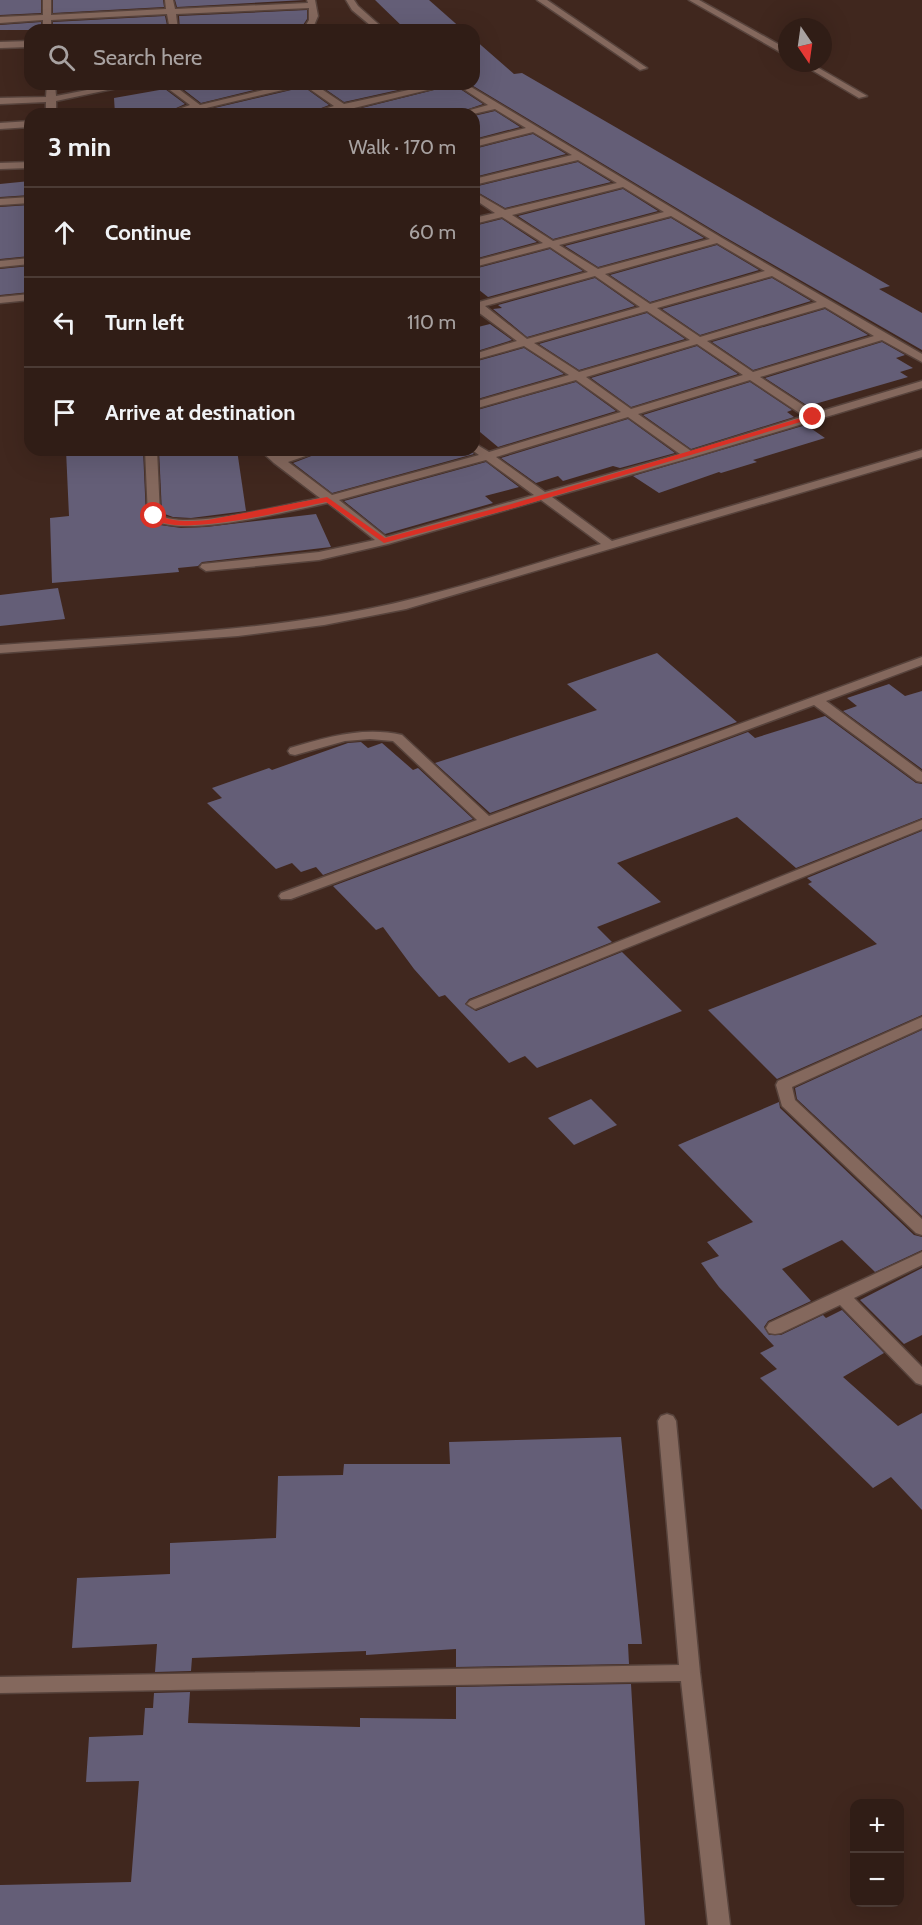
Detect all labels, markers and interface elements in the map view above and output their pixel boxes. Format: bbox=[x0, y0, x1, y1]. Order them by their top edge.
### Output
north arrow bbox=[778, 18, 832, 72]
search box bbox=[24, 24, 480, 90]
icon: search bbox=[45, 41, 78, 74]
text: Search here bbox=[93, 44, 202, 71]
text: 3 min bbox=[48, 131, 111, 163]
text: Walk · 170 m bbox=[348, 135, 456, 159]
icon: ahead bbox=[48, 216, 81, 249]
text: Continue bbox=[105, 219, 191, 246]
text: 60 m bbox=[409, 220, 456, 244]
icon: left bbox=[48, 306, 81, 339]
text: Turn left bbox=[105, 309, 184, 336]
text: 110 m bbox=[407, 310, 456, 334]
icon: arrive bbox=[48, 396, 81, 429]
text: Arrive at destination bbox=[105, 399, 295, 426]
route end bbox=[799, 403, 825, 429]
route start bbox=[140, 502, 166, 528]
map controls bbox=[850, 1799, 904, 1907]
button: + bbox=[850, 1799, 904, 1853]
button: − bbox=[850, 1853, 904, 1907]

